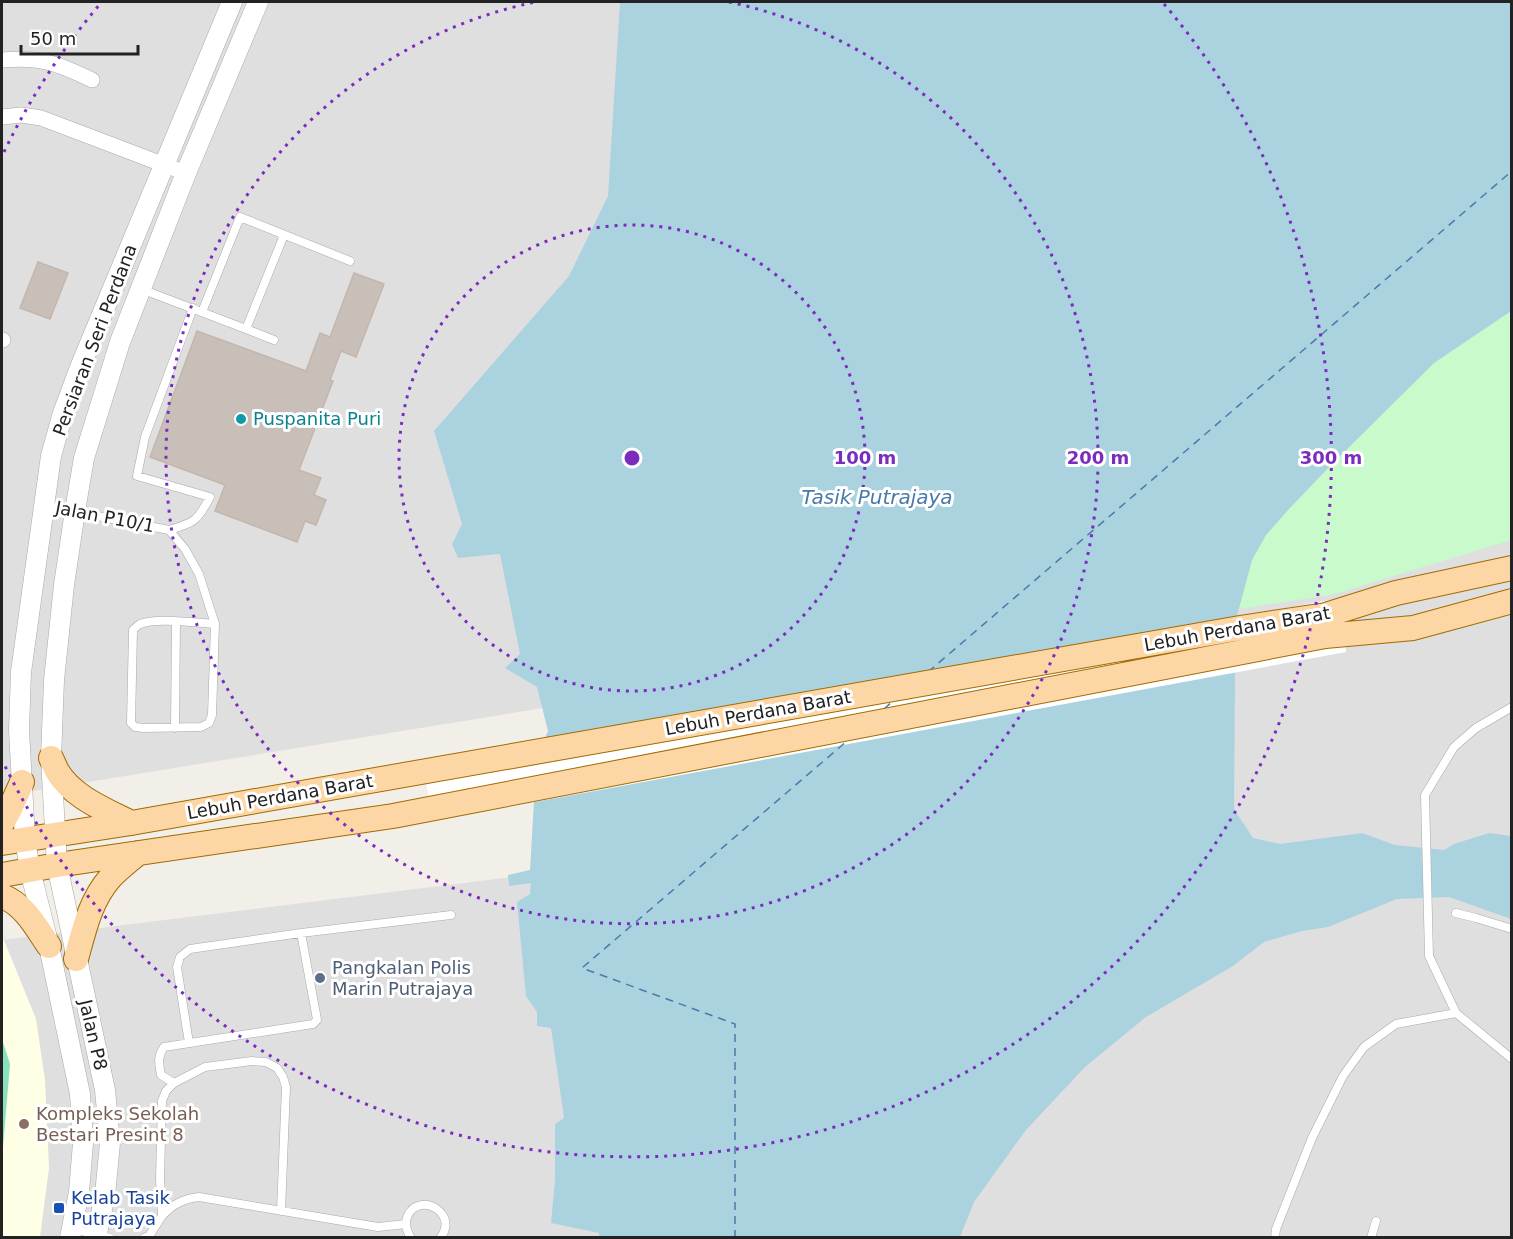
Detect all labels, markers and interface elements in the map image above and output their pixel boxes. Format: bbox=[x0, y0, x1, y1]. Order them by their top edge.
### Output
scale bar bbox=[21, 18, 138, 56]
text: 50 m bbox=[30, 28, 76, 49]
street label: Persiaran Seri Perdana bbox=[48, 241, 141, 439]
place label: Puspanita Puri bbox=[253, 408, 381, 429]
marker: Puspanita Puri bbox=[234, 412, 248, 426]
text: 100 m bbox=[834, 447, 896, 468]
text: 200 m bbox=[1067, 447, 1129, 468]
text: 300 m bbox=[1300, 447, 1362, 468]
centre of rings bbox=[622, 448, 642, 468]
water label: Tasik Putrajaya bbox=[801, 485, 953, 509]
street label: Jalan P10/1 bbox=[53, 496, 157, 536]
street label: Lebuh Perdana Barat bbox=[1142, 602, 1332, 655]
street label: Lebuh Perdana Barat bbox=[663, 686, 853, 739]
street label: Lebuh Perdana Barat bbox=[185, 770, 375, 823]
place label: Pangkalan Polis Marin Putrajaya bbox=[332, 957, 473, 999]
marker: Pangkalan Polis Marin Putrajaya bbox=[313, 971, 327, 985]
street label: Jalan P8 bbox=[75, 997, 112, 1072]
place label: Kompleks Sekolah Bestari Presint 8 bbox=[36, 1103, 199, 1145]
marker: Kompleks Sekolah Bestari Presint 8 bbox=[17, 1117, 31, 1131]
place label: Kelab Tasik Putrajaya bbox=[71, 1187, 171, 1229]
marker: Kelab Tasik Putrajaya bbox=[52, 1201, 66, 1215]

